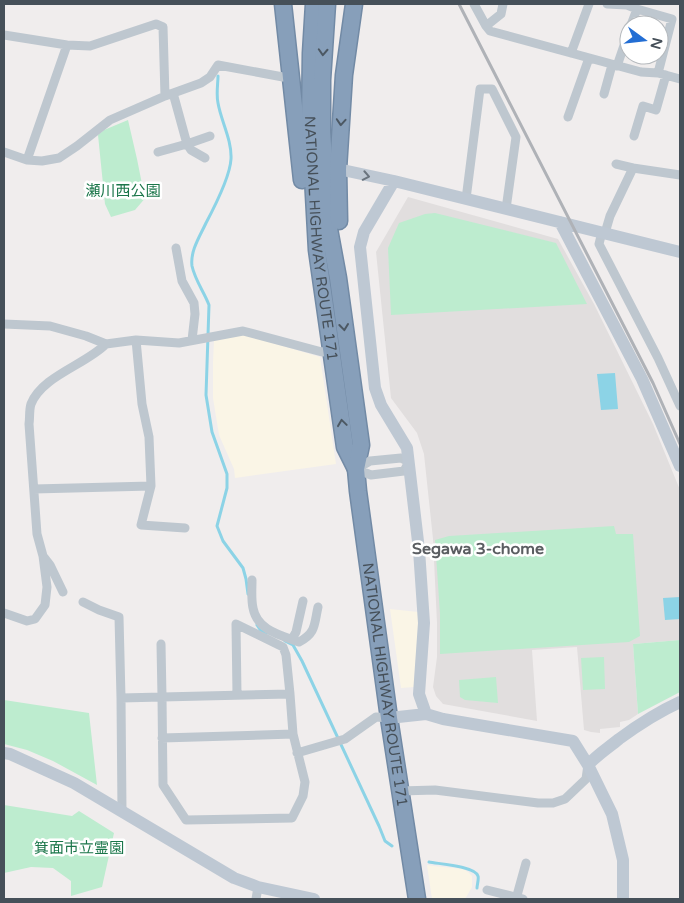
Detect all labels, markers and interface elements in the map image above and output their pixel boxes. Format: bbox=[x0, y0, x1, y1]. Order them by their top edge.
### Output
north arrow bbox=[619, 15, 669, 65]
text: N bbox=[646, 36, 666, 51]
one-way arrow bbox=[318, 49, 329, 57]
street label: NATIONAL HIGHWAY ROUTE 171 bbox=[301, 116, 342, 362]
one-way arrow bbox=[336, 118, 347, 126]
one-way arrow bbox=[361, 170, 370, 180]
park label: 瀬川西公園 bbox=[85, 182, 161, 200]
one-way arrow bbox=[338, 323, 349, 331]
one-way arrow bbox=[337, 419, 348, 427]
district label: Segawa 3-chome bbox=[412, 539, 544, 559]
street label: NATIONAL HIGHWAY ROUTE 171 bbox=[359, 562, 412, 808]
park label: 箕面市立霊園 bbox=[34, 839, 124, 857]

